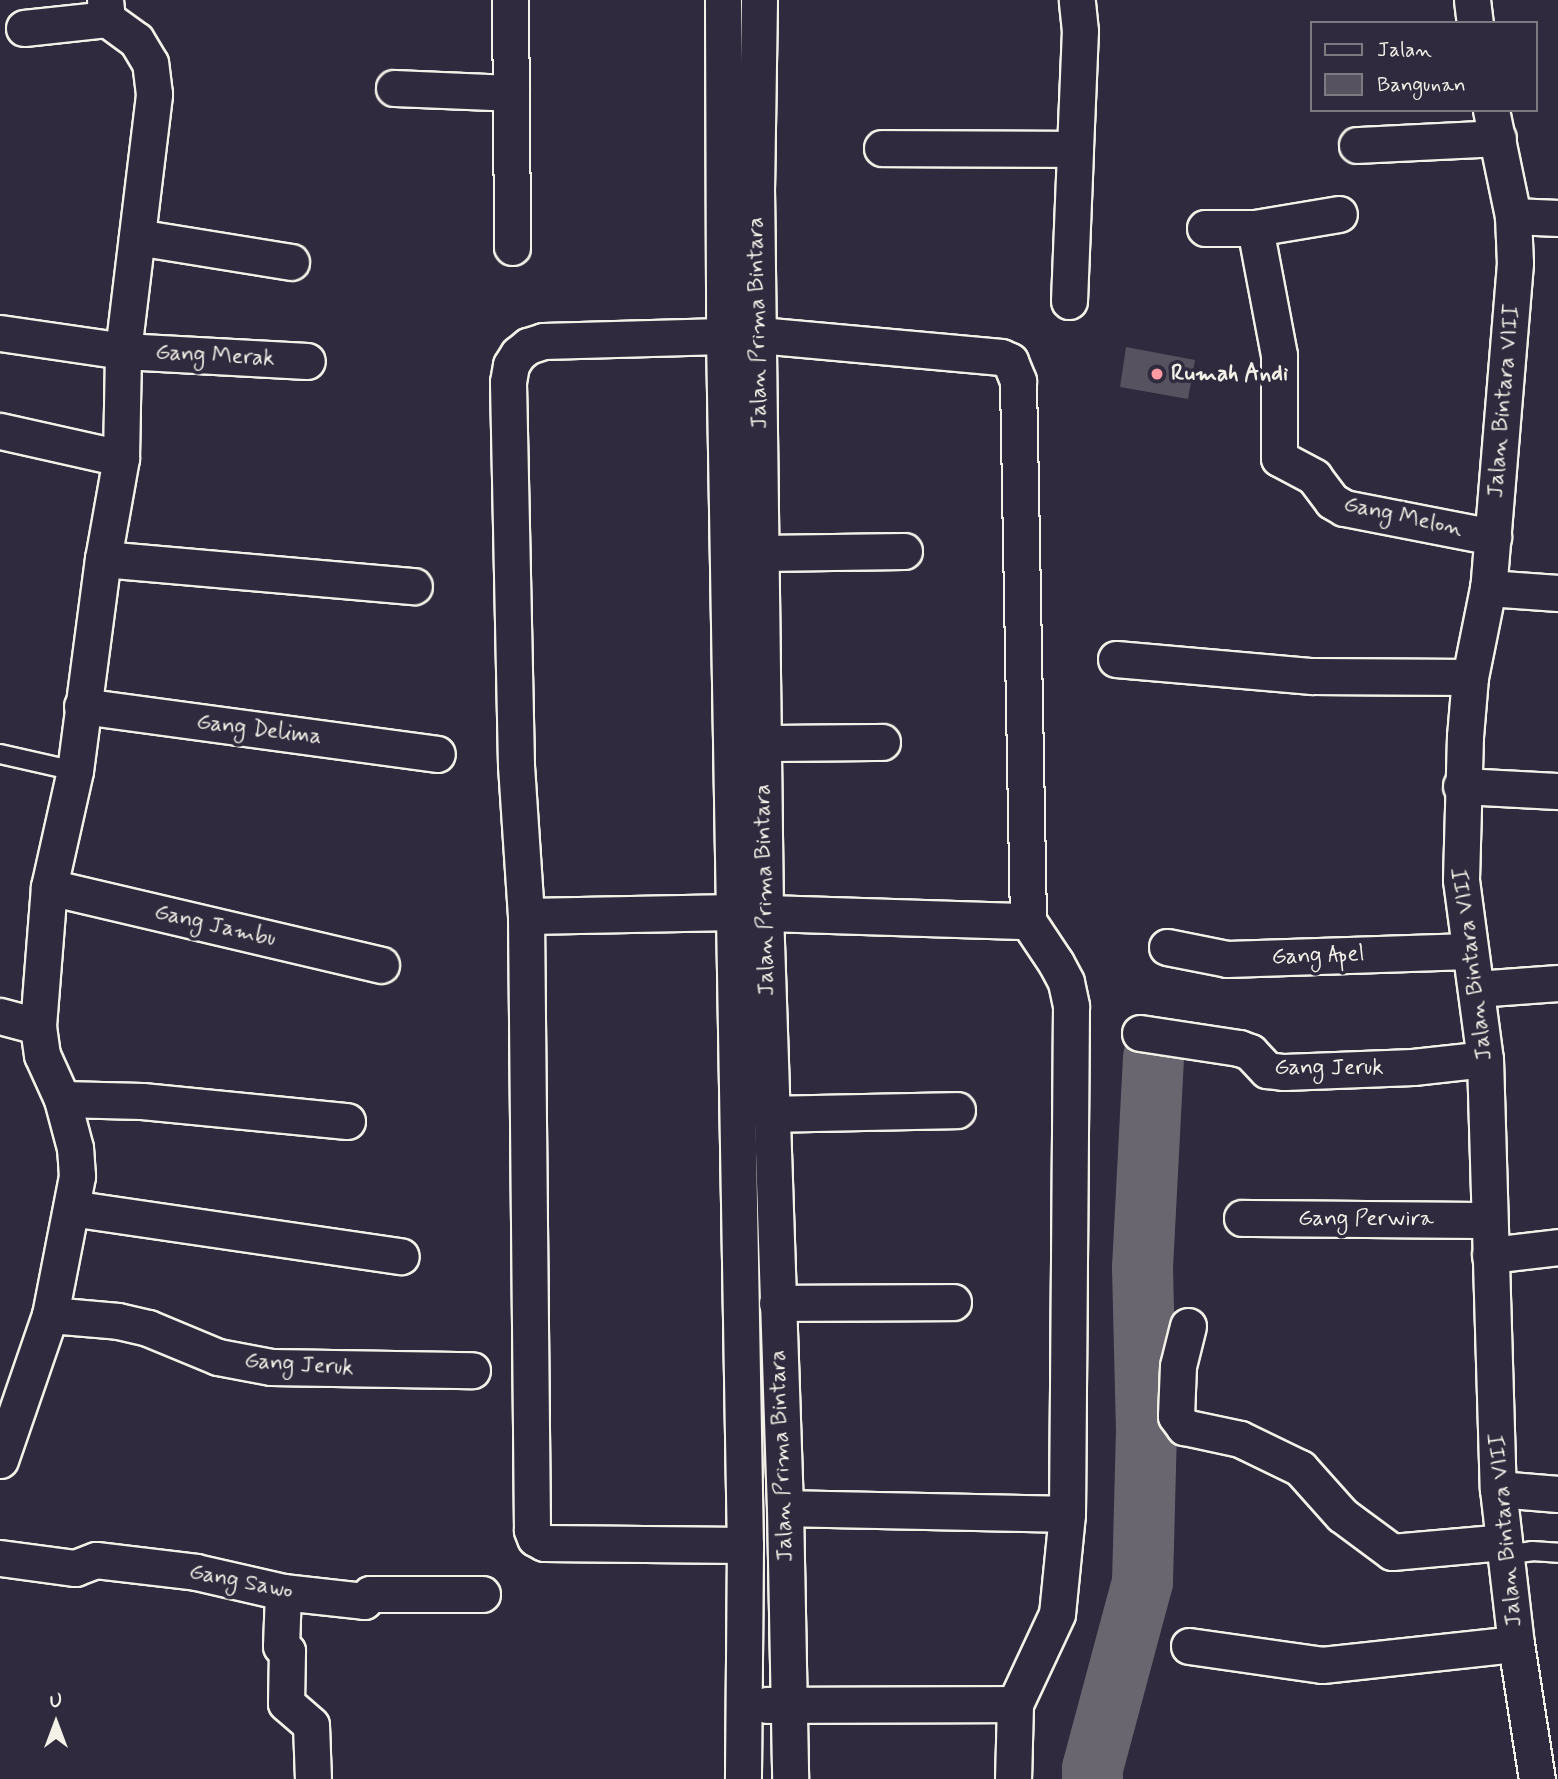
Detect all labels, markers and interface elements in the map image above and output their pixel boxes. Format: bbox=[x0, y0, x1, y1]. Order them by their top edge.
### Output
legend bbox=[1310, 21, 1537, 112]
text: Jalan bbox=[1377, 36, 1432, 64]
text: Bangunan bbox=[1377, 71, 1466, 99]
street label: Jalan Prima Bintara bbox=[742, 216, 774, 430]
street label: Jalan Bintara VIII bbox=[1482, 302, 1526, 500]
street label: Gang Merak bbox=[155, 339, 275, 373]
place label: Rumah Andi bbox=[1171, 360, 1288, 388]
marker: Rumah Andi bbox=[1149, 366, 1165, 382]
street label: Gang Melon bbox=[1341, 491, 1465, 543]
street label: Gang Delima bbox=[195, 709, 323, 751]
street label: Jalan Prima Bintara bbox=[749, 783, 781, 997]
street label: Jalan Bintara VIII bbox=[1447, 865, 1499, 1063]
street label: Gang Jambu bbox=[152, 899, 278, 953]
street label: Gang Apel bbox=[1271, 941, 1365, 971]
street label: Gang Jeruk bbox=[1274, 1054, 1384, 1082]
street label: Gang Perwira bbox=[1298, 1205, 1434, 1233]
street label: Gang Jeruk bbox=[243, 1347, 355, 1383]
street label: Jalan Prima Bintara bbox=[764, 1349, 800, 1563]
street label: Jalan Bintara VIII bbox=[1484, 1431, 1528, 1629]
street label: Gang Sawo bbox=[187, 1558, 295, 1606]
north arrow bbox=[21, 1688, 91, 1758]
text: U bbox=[50, 1689, 62, 1714]

